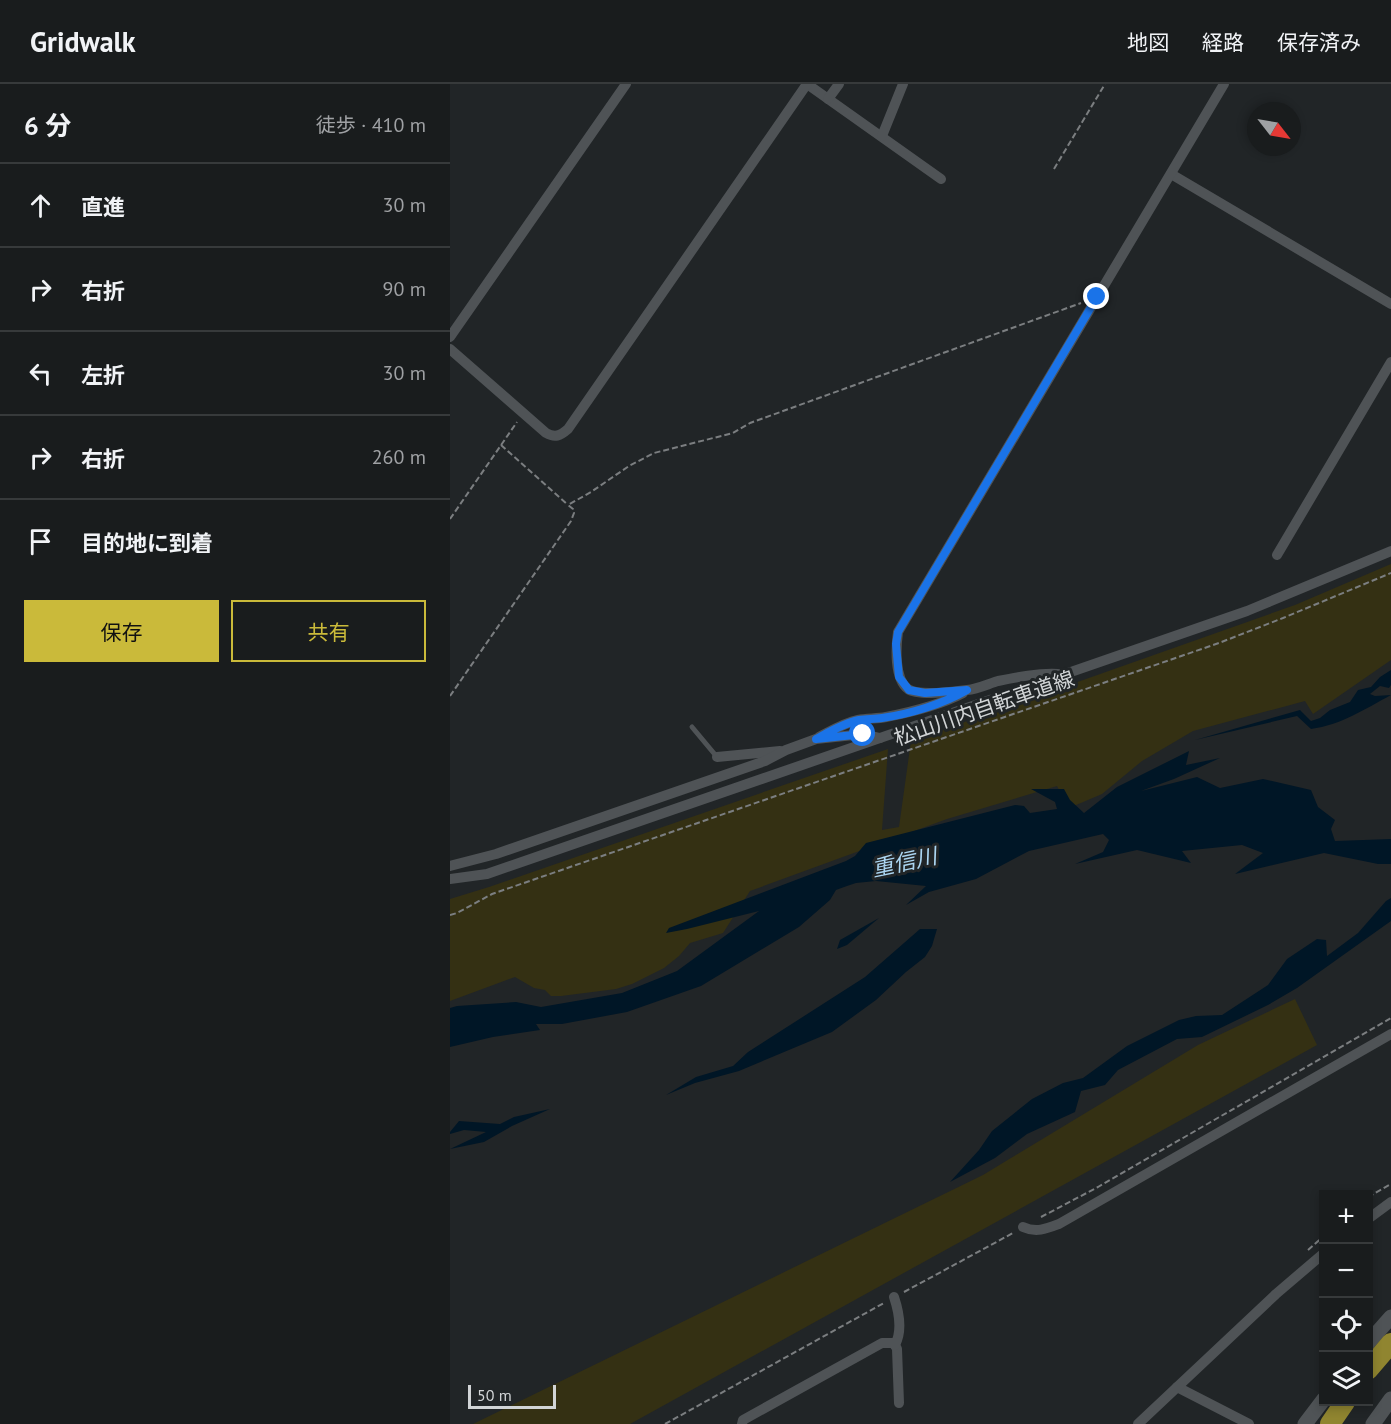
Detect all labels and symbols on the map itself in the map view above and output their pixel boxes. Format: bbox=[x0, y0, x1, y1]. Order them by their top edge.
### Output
north arrow bbox=[1247, 102, 1301, 156]
route end bbox=[1083, 283, 1109, 309]
street label: 松山川内自転車道線 bbox=[890, 664, 1078, 752]
route start bbox=[849, 720, 875, 746]
water label: 重信川 bbox=[869, 841, 941, 883]
scale bar bbox=[468, 1382, 556, 1410]

